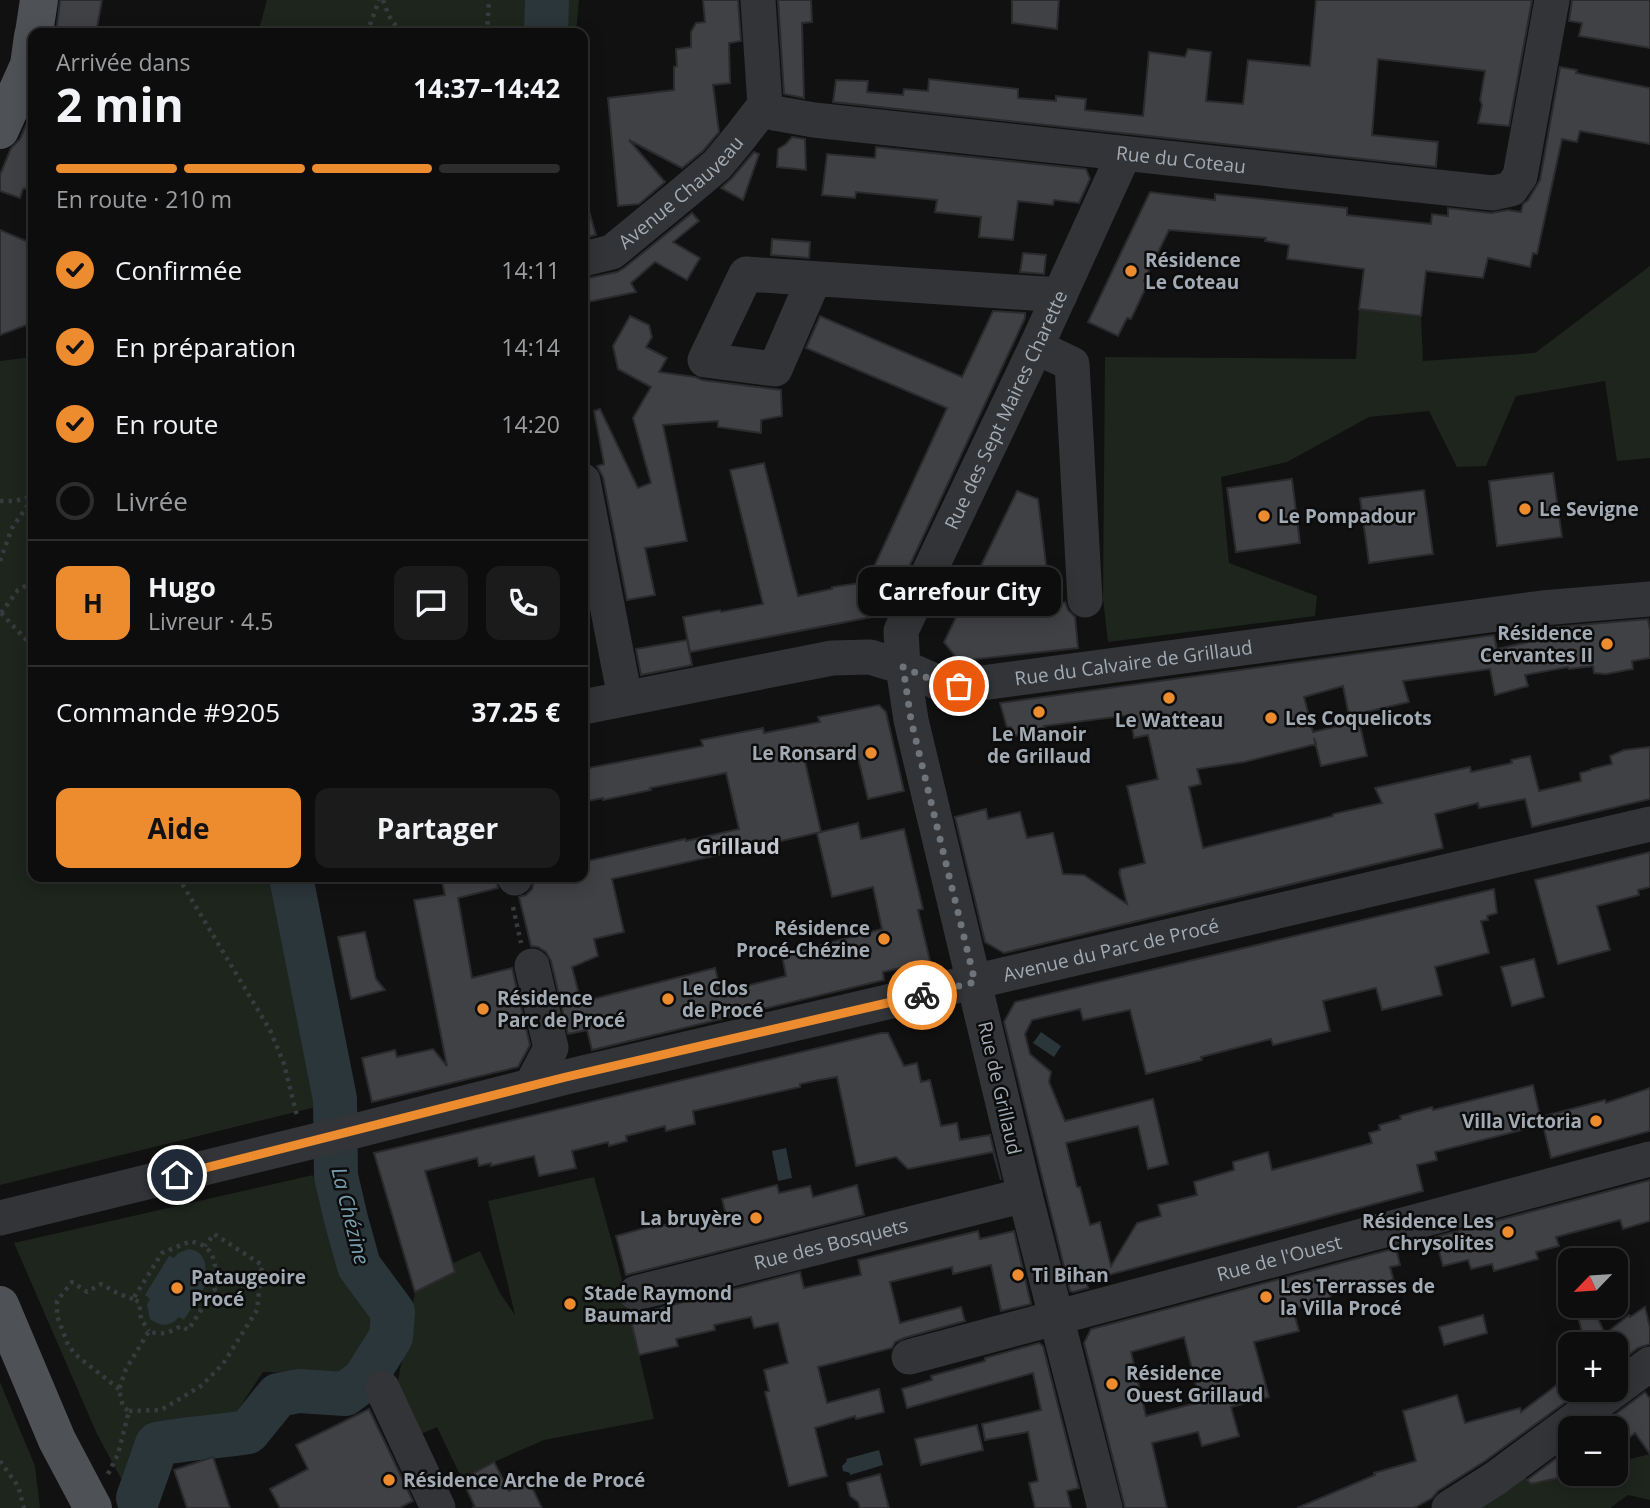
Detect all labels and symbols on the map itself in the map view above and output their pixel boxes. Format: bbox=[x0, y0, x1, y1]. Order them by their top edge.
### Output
street label: Avenue Chauveau bbox=[613, 130, 749, 255]
street label: Rue du Coteau bbox=[1115, 140, 1247, 179]
place label: Résidence Le Coteau bbox=[1145, 247, 1241, 295]
marker: Résidence Le Coteau bbox=[1123, 263, 1139, 279]
street label: Rue des Sept Maires Charette bbox=[938, 286, 1073, 534]
place label: Le Sevigne bbox=[1539, 496, 1639, 522]
marker: Le Sevigne bbox=[1517, 501, 1533, 517]
place label: Le Pompadour bbox=[1278, 503, 1416, 529]
marker: Le Pompadour bbox=[1256, 508, 1272, 524]
callout: Carrefour City bbox=[858, 567, 1060, 616]
place label: Résidence Cervantes II bbox=[1480, 620, 1593, 668]
street label: Rue du Calvaire de Grillaud bbox=[1013, 634, 1254, 691]
marker: Résidence Cervantes II bbox=[1599, 636, 1615, 652]
pin bbox=[929, 656, 989, 716]
marker: Le Watteau bbox=[1161, 690, 1177, 706]
marker: Le Manoir de Grillaud bbox=[1031, 704, 1047, 720]
place label: Les Coquelicots bbox=[1285, 705, 1432, 731]
place label: Le Watteau bbox=[1115, 707, 1223, 733]
marker: Les Coquelicots bbox=[1263, 710, 1279, 726]
place label: Le Manoir de Grillaud bbox=[987, 721, 1091, 769]
place label: Le Ronsard bbox=[752, 740, 857, 766]
marker: Le Ronsard bbox=[863, 745, 879, 761]
district label: Grillaud bbox=[696, 832, 780, 860]
street label: Avenue du Parc de Procé bbox=[1001, 912, 1222, 988]
place label: Résidence Procé-Chézine bbox=[736, 915, 870, 963]
marker: Résidence Procé-Chézine bbox=[876, 931, 892, 947]
courier bbox=[887, 960, 957, 1030]
place label: Le Clos de Procé bbox=[682, 975, 764, 1023]
place label: Résidence Parc de Procé bbox=[497, 985, 625, 1033]
marker: Le Clos de Procé bbox=[660, 991, 676, 1007]
marker: Résidence Parc de Procé bbox=[475, 1001, 491, 1017]
street label: Rue de Grillaud bbox=[972, 1019, 1028, 1157]
place label: Villa Victoria bbox=[1462, 1108, 1582, 1134]
marker: Villa Victoria bbox=[1588, 1113, 1604, 1129]
pin bbox=[147, 1145, 207, 1205]
water label: La Chézine bbox=[325, 1164, 377, 1267]
place label: La bruyère bbox=[640, 1205, 742, 1231]
place label: Résidence Les Chrysolites bbox=[1362, 1208, 1494, 1256]
marker: La bruyère bbox=[748, 1210, 764, 1226]
street label: Rue des Bosquets bbox=[751, 1212, 911, 1276]
marker: Résidence Les Chrysolites bbox=[1500, 1224, 1516, 1240]
street label: Rue de l'Ouest bbox=[1214, 1229, 1344, 1287]
north arrow bbox=[1558, 1248, 1628, 1318]
place label: Ti Bihan bbox=[1032, 1262, 1109, 1288]
place label: Pataugeoire Procé bbox=[191, 1264, 306, 1312]
marker: Ti Bihan bbox=[1010, 1267, 1026, 1283]
place label: Les Terrasses de la Villa Procé bbox=[1280, 1273, 1435, 1321]
marker: Pataugeoire Procé bbox=[169, 1280, 185, 1296]
place label: Stade Raymond Baumard bbox=[584, 1280, 732, 1328]
marker: Les Terrasses de la Villa Procé bbox=[1258, 1289, 1274, 1305]
marker: Stade Raymond Baumard bbox=[562, 1296, 578, 1312]
place label: Résidence Ouest Grillaud bbox=[1126, 1360, 1263, 1408]
marker: Résidence Ouest Grillaud bbox=[1104, 1376, 1120, 1392]
place label: Résidence Arche de Procé bbox=[403, 1467, 645, 1493]
marker: Résidence Arche de Procé bbox=[381, 1472, 397, 1488]

